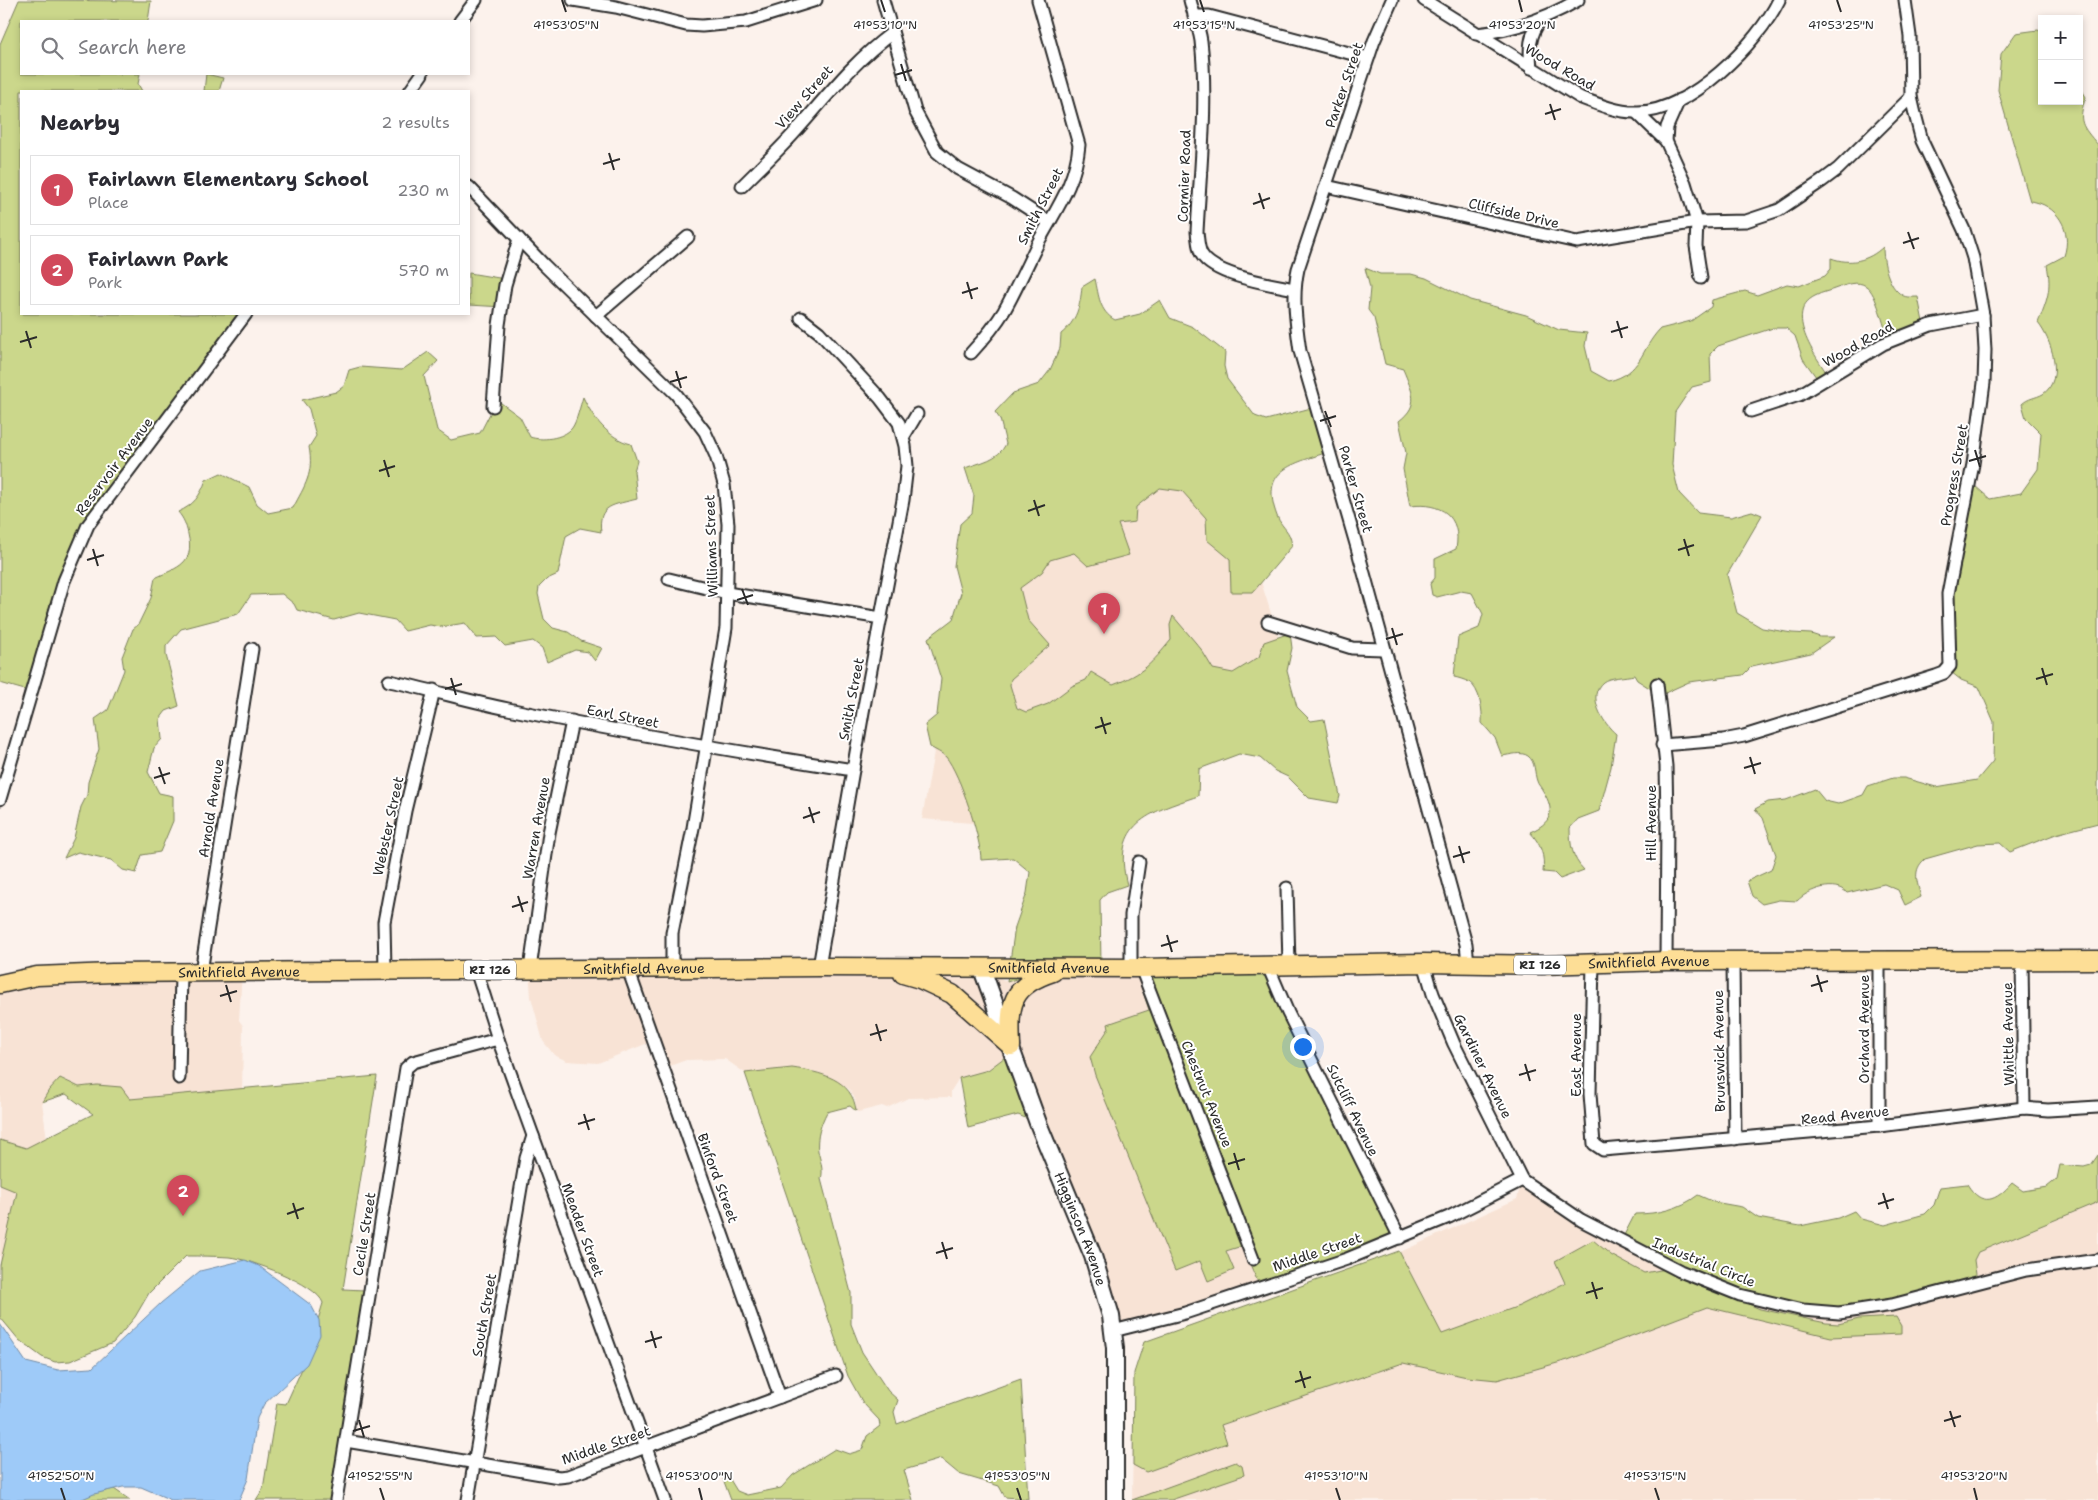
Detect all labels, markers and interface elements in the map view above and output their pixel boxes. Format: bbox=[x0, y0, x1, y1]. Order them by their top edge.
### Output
map controls bbox=[2038, 15, 2083, 105]
button: + bbox=[2038, 15, 2083, 60]
text: 41°53'05"N bbox=[533, 17, 599, 33]
text: 41°53'10"N bbox=[853, 17, 917, 33]
text: 41°53'15"N bbox=[1172, 17, 1236, 33]
text: 41°53'20"N bbox=[1488, 17, 1556, 33]
text: 41°53'25"N bbox=[1808, 17, 1874, 33]
search box bbox=[20, 20, 470, 75]
icon: search bbox=[38, 34, 66, 62]
text: Search here bbox=[78, 35, 187, 60]
street label: Parker Street bbox=[1321, 40, 1367, 130]
street label: Wood Road bbox=[1521, 40, 1599, 95]
button: − bbox=[2038, 60, 2083, 105]
street label: View Street bbox=[771, 61, 837, 133]
text: Nearby bbox=[40, 109, 120, 137]
text: 2 results bbox=[381, 112, 450, 133]
street label: Cormier Road bbox=[1173, 129, 1195, 223]
street label: Smith Street bbox=[1013, 165, 1067, 247]
text: Fairlawn Elementary School bbox=[88, 167, 369, 192]
text: 1 bbox=[53, 180, 61, 201]
text: 230 m bbox=[397, 180, 449, 201]
text: Place bbox=[88, 192, 129, 213]
street label: Cliffside Drive bbox=[1467, 194, 1561, 232]
text: Fairlawn Park bbox=[88, 247, 229, 272]
text: 2 bbox=[51, 260, 63, 281]
text: 570 m bbox=[399, 260, 449, 281]
text: Park bbox=[88, 272, 122, 293]
street label: Wood Road bbox=[1819, 317, 1897, 371]
street label: Reservoir Avenue bbox=[71, 413, 157, 519]
street label: Progress Street bbox=[1936, 422, 1972, 528]
street label: Parker Street bbox=[1335, 443, 1377, 535]
street label: Williams Street bbox=[700, 494, 722, 598]
pin: 1 bbox=[1088, 593, 1120, 634]
street label: Smith Street bbox=[834, 656, 868, 742]
street label: Earl Street bbox=[585, 700, 661, 732]
street label: Arnold Avenue bbox=[194, 757, 228, 859]
street label: Webster Street bbox=[369, 775, 407, 877]
street label: Warren Avenue bbox=[518, 775, 554, 881]
street label: Hill Avenue bbox=[1642, 785, 1660, 861]
street label: Smithfield Avenue bbox=[1588, 952, 1710, 973]
road number: RI 126 bbox=[1514, 956, 1566, 974]
street label: Smithfield Avenue bbox=[583, 959, 705, 978]
street label: Smithfield Avenue bbox=[988, 959, 1110, 977]
road number: RI 126 bbox=[464, 960, 516, 980]
street label: Smithfield Avenue bbox=[178, 962, 300, 981]
street label: Orchard Avenue bbox=[1855, 975, 1873, 1083]
street label: Whittle Avenue bbox=[1998, 982, 2018, 1086]
street label: Brunswick Avenue bbox=[1709, 990, 1729, 1112]
street label: Gardiner Avenue bbox=[1450, 1011, 1516, 1122]
street label: East Avenue bbox=[1567, 1013, 1585, 1097]
your location bbox=[1290, 1034, 1316, 1060]
street label: Chestnut Avenue bbox=[1177, 1038, 1237, 1150]
street label: Sutcliff Avenue bbox=[1323, 1061, 1383, 1159]
street label: Read Avenue bbox=[1800, 1101, 1890, 1129]
street label: Binford Street bbox=[693, 1131, 743, 1225]
street label: Higginson Avenue bbox=[1050, 1169, 1110, 1288]
pin: 2 bbox=[167, 1175, 199, 1216]
street label: Meader Street bbox=[558, 1181, 608, 1279]
street label: Cecile Street bbox=[348, 1191, 380, 1277]
street label: Middle Street bbox=[1270, 1228, 1364, 1276]
street label: Industrial Circle bbox=[1650, 1233, 1758, 1291]
street label: South Street bbox=[468, 1272, 500, 1358]
street label: Middle Street bbox=[559, 1421, 653, 1469]
text: 41°52'50"N bbox=[28, 1468, 94, 1484]
text: 41°52'55"N bbox=[347, 1468, 413, 1484]
text: 41°53'00"N bbox=[665, 1468, 733, 1484]
text: 41°53'05"N bbox=[984, 1468, 1050, 1484]
text: 41°53'10"N bbox=[1304, 1468, 1368, 1484]
text: 41°53'15"N bbox=[1623, 1468, 1687, 1484]
text: 41°53'20"N bbox=[1940, 1468, 2008, 1484]

